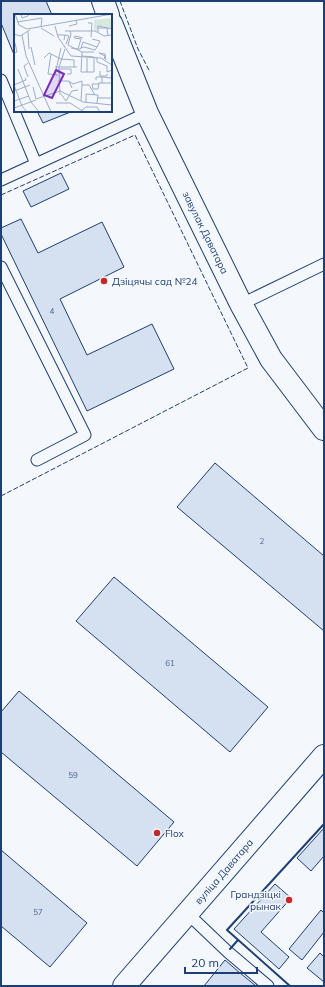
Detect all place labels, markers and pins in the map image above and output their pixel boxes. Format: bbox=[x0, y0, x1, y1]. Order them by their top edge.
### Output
place label: Дзіцячы сад №24 bbox=[112, 275, 198, 288]
marker: Дзіцячы сад №24 bbox=[99, 276, 109, 286]
place label: Flox bbox=[165, 827, 185, 840]
marker: Flox bbox=[152, 828, 162, 838]
place label: Грандзіцкі рынак bbox=[230, 888, 282, 913]
marker: Грандзіцкі рынак bbox=[284, 895, 294, 905]

